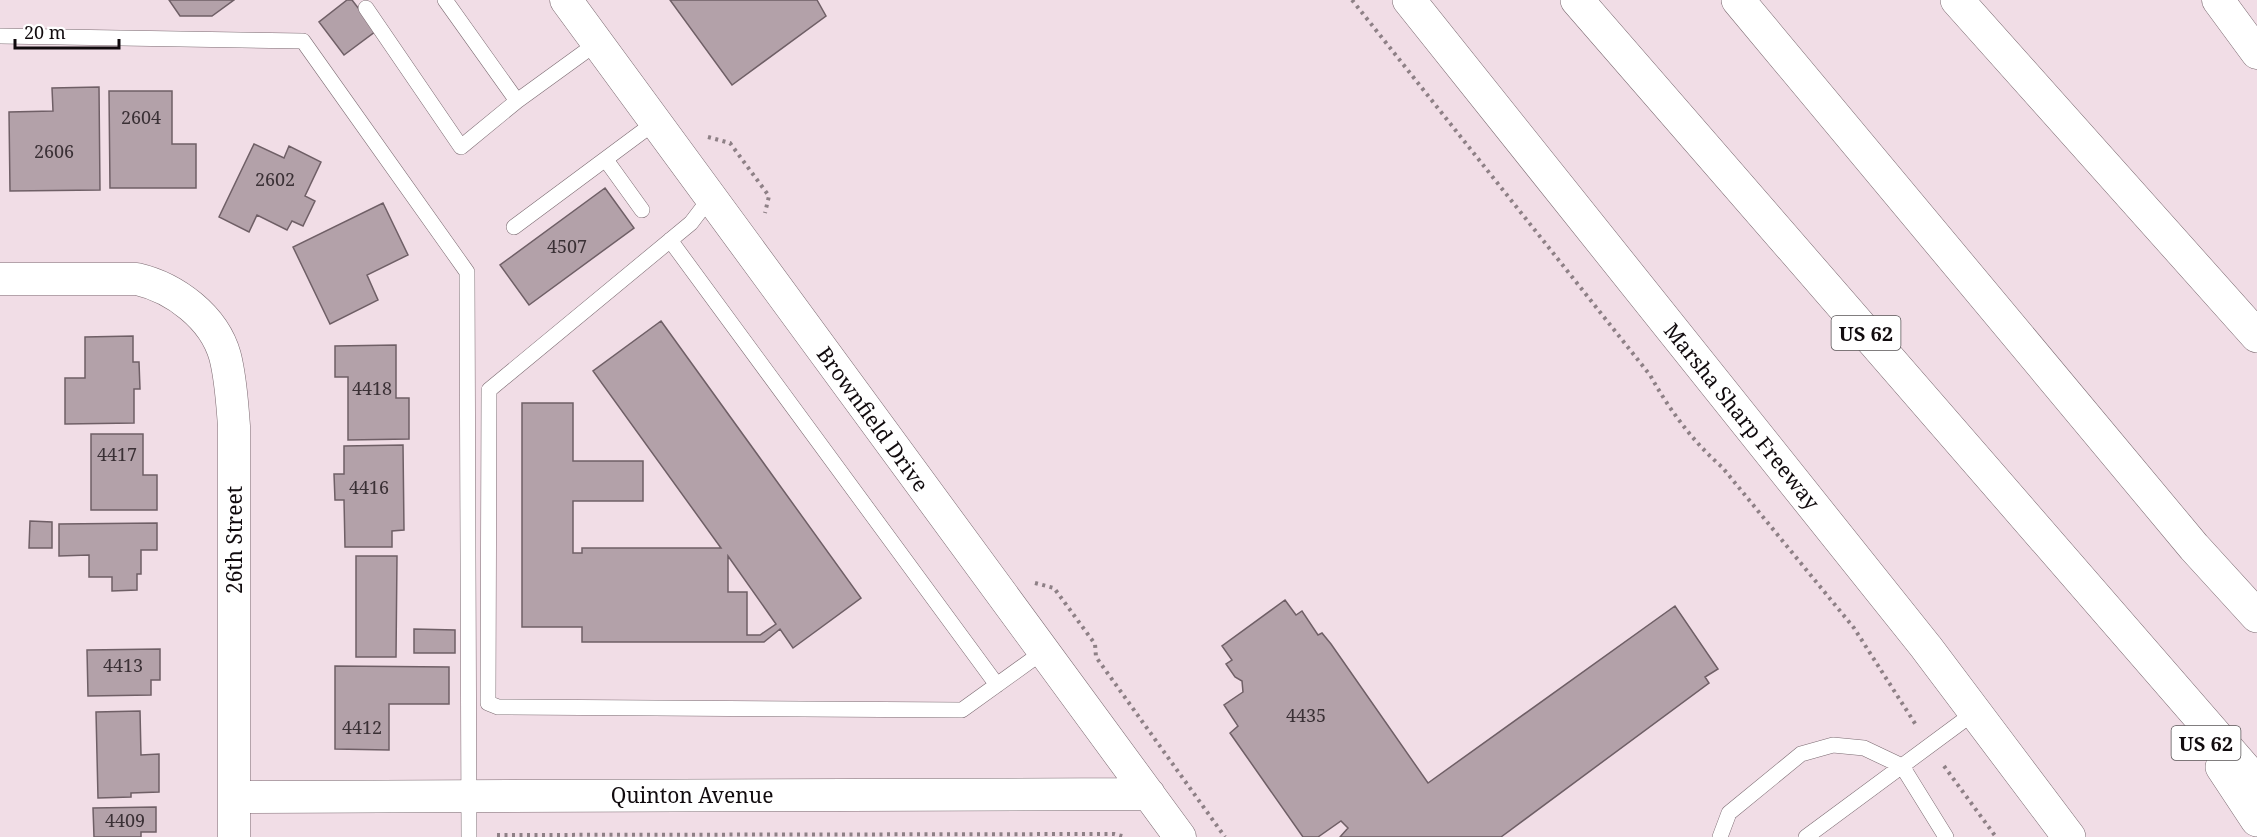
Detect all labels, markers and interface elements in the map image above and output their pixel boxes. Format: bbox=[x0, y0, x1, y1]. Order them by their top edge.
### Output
scale bar bbox=[15, 12, 118, 50]
text: 20 m bbox=[24, 20, 66, 44]
house number: 2604 bbox=[121, 105, 161, 129]
house number: 2606 bbox=[34, 139, 74, 163]
house number: 2602 bbox=[255, 167, 295, 191]
house number: 4507 bbox=[547, 234, 587, 258]
road number: US 62 bbox=[1832, 316, 1900, 350]
street label: Marsha Sharp Freeway bbox=[1658, 317, 1826, 515]
street label: Brownfield Drive bbox=[811, 341, 935, 497]
house number: 4418 bbox=[352, 376, 392, 400]
house number: 4417 bbox=[97, 442, 137, 466]
house number: 4416 bbox=[349, 475, 389, 499]
street label: 26th Street bbox=[220, 486, 248, 594]
house number: 4413 bbox=[103, 653, 143, 677]
house number: 4435 bbox=[1286, 703, 1326, 727]
house number: 4412 bbox=[342, 715, 382, 739]
road number: US 62 bbox=[2172, 726, 2240, 760]
street label: Quinton Avenue bbox=[611, 781, 773, 809]
house number: 4409 bbox=[105, 808, 145, 832]

